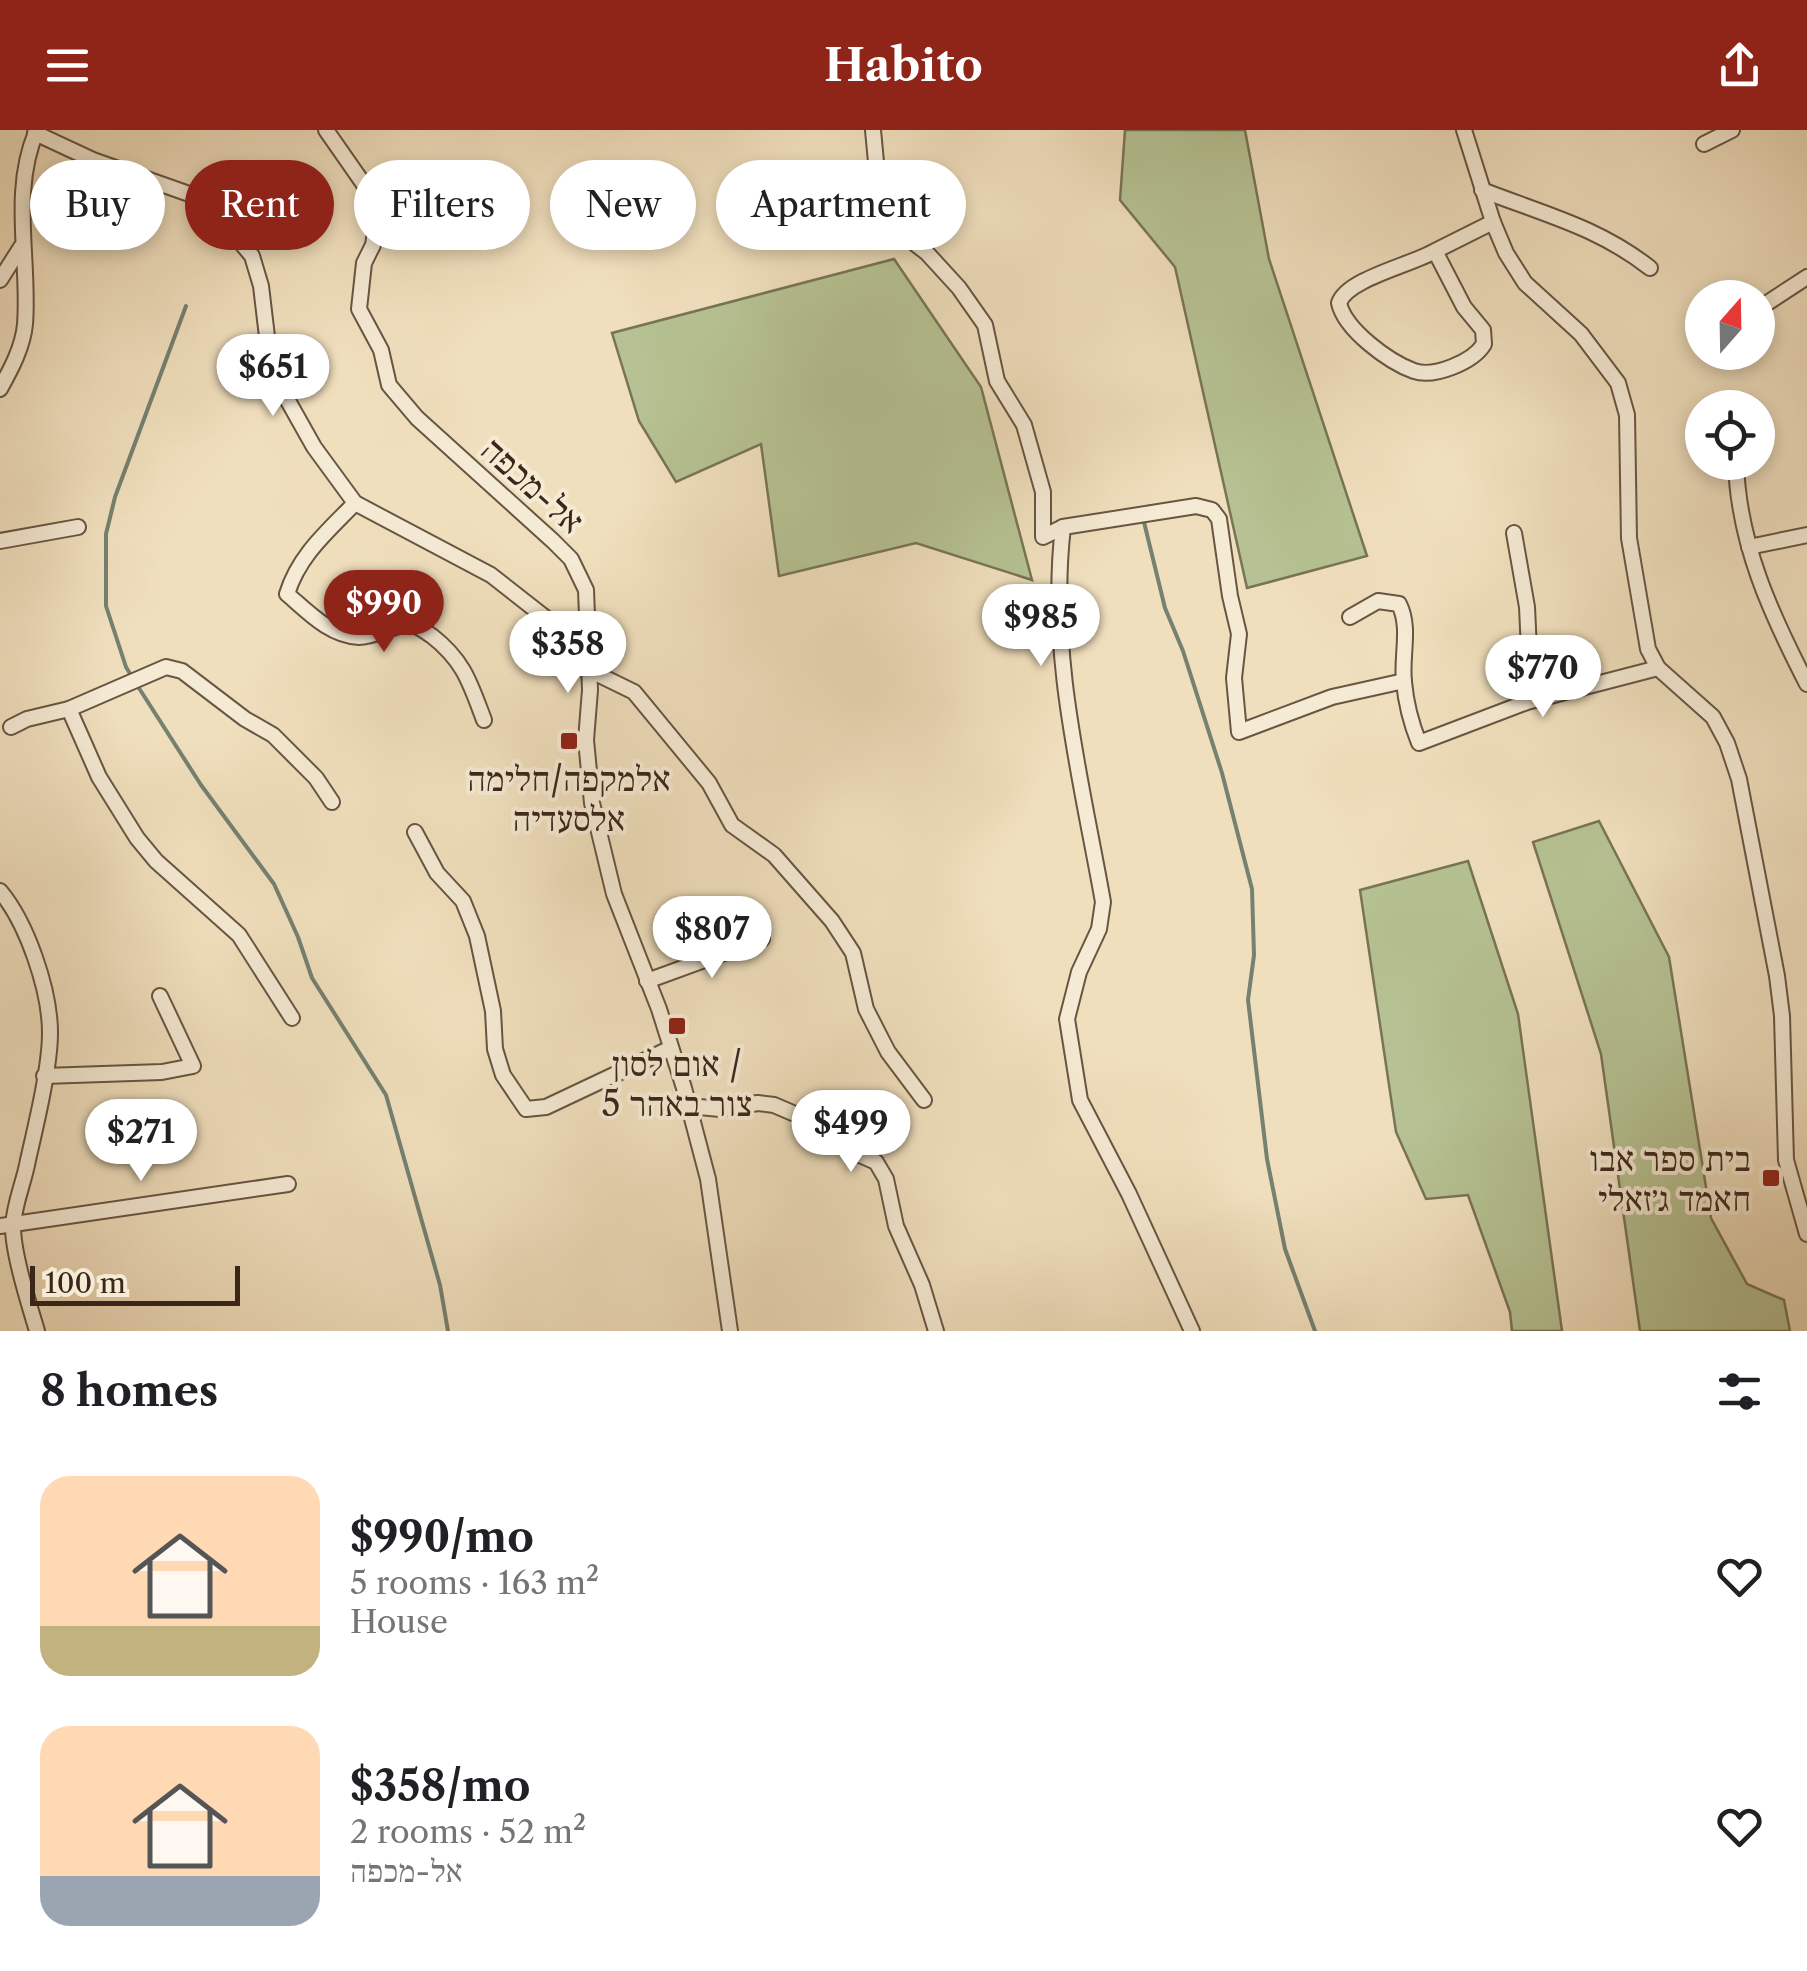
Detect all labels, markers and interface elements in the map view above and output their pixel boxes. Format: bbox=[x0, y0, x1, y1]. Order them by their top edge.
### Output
text: Habito bbox=[824, 37, 983, 93]
icon: menu bbox=[40, 38, 95, 93]
icon: share bbox=[1712, 38, 1767, 93]
chip: Buy bbox=[30, 160, 165, 250]
chip: Rent bbox=[185, 160, 334, 250]
chip: Filters bbox=[354, 160, 530, 250]
chip: New bbox=[550, 160, 696, 250]
chip: Apartment bbox=[716, 160, 966, 250]
north arrow bbox=[1685, 280, 1775, 370]
map controls bbox=[1685, 280, 1775, 480]
pin: $651 bbox=[214, 334, 332, 419]
text: $651 bbox=[238, 347, 308, 386]
button: locate bbox=[1685, 390, 1775, 480]
street label: אל-מכפה bbox=[473, 428, 593, 542]
pin: $990 bbox=[325, 570, 443, 655]
text: $990 bbox=[346, 583, 422, 622]
pin: $985 bbox=[982, 584, 1100, 669]
text: $985 bbox=[1004, 597, 1078, 636]
pin: $358 bbox=[509, 611, 627, 696]
text: $358 bbox=[531, 624, 605, 663]
pin: $770 bbox=[1484, 635, 1602, 720]
text: $770 bbox=[1507, 648, 1579, 687]
marker: אלמקפה/חלימה אלסעדיה bbox=[558, 730, 580, 752]
place label: אלמקפה/חלימה אלסעדיה bbox=[467, 757, 671, 840]
pin: $807 bbox=[653, 896, 771, 981]
text: $807 bbox=[675, 909, 749, 948]
marker: אום לסון / צור באהר 5 bbox=[666, 1015, 688, 1037]
place label: אום לסון / צור באהר 5 bbox=[601, 1042, 753, 1125]
pin: $499 bbox=[792, 1090, 910, 1175]
pin: $271 bbox=[82, 1099, 200, 1184]
text: $499 bbox=[813, 1103, 889, 1142]
text: $271 bbox=[107, 1112, 175, 1151]
place label: בית ספר אבו חאמד ג׳זאלי bbox=[1589, 1137, 1751, 1220]
marker: בית ספר אבו חאמד ג׳זאלי bbox=[1760, 1167, 1782, 1189]
scale bar bbox=[30, 1261, 240, 1306]
text: 100 m bbox=[45, 1266, 126, 1300]
icon: filters bbox=[1712, 1364, 1767, 1419]
text: 8 homes bbox=[40, 1365, 218, 1417]
text: $990/mo bbox=[350, 1511, 534, 1563]
icon: home bbox=[120, 1516, 240, 1636]
icon: heart bbox=[1712, 1549, 1767, 1604]
text: 5 rooms · 163 m² bbox=[350, 1563, 599, 1602]
text: House bbox=[350, 1602, 448, 1641]
text: $358/mo bbox=[350, 1760, 531, 1812]
icon: home bbox=[120, 1766, 240, 1886]
icon: heart bbox=[1712, 1799, 1767, 1854]
text: 2 rooms · 52 m² bbox=[350, 1812, 586, 1851]
text: אל-מכפה bbox=[350, 1851, 463, 1890]

